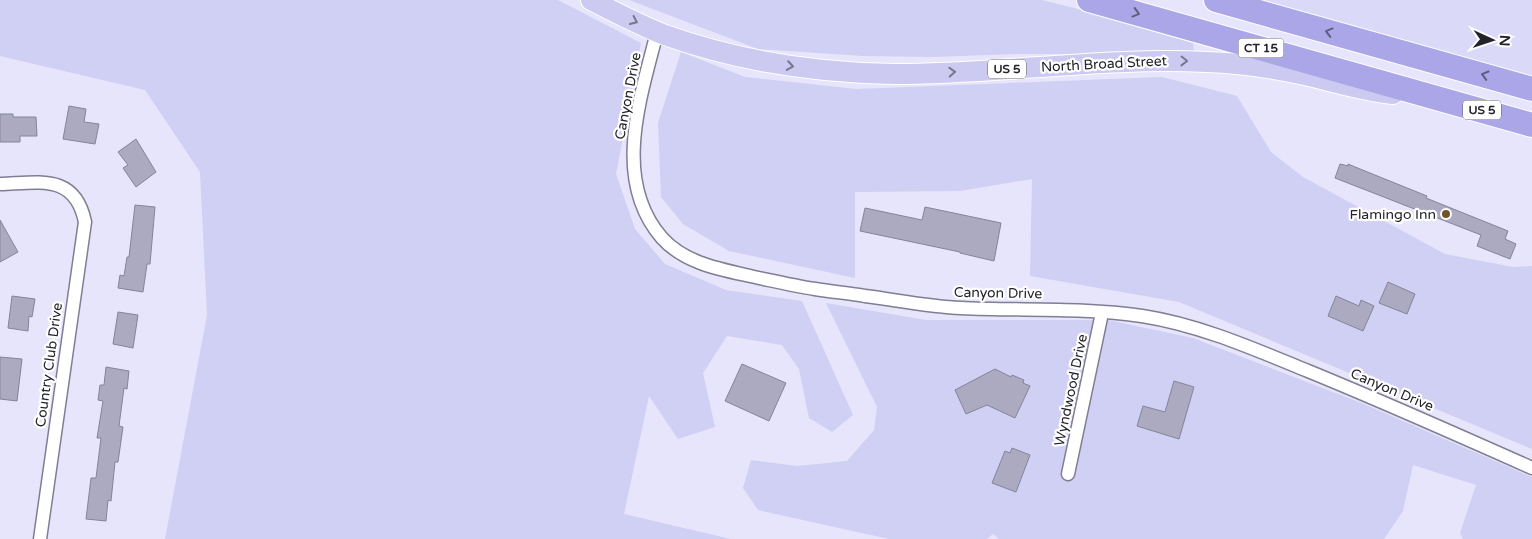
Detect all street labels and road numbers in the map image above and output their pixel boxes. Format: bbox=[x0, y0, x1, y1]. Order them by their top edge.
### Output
road number: CT 15 bbox=[1238, 38, 1284, 58]
street label: Canyon Drive bbox=[611, 51, 645, 141]
street label: North Broad Street bbox=[1041, 52, 1168, 76]
road number: US 5 bbox=[988, 60, 1026, 78]
road number: US 5 bbox=[1463, 100, 1501, 120]
street label: Canyon Drive bbox=[954, 284, 1043, 302]
street label: Country Club Drive bbox=[32, 302, 66, 428]
street label: Wyndwood Drive bbox=[1051, 332, 1091, 447]
street label: Canyon Drive bbox=[1348, 365, 1436, 415]

